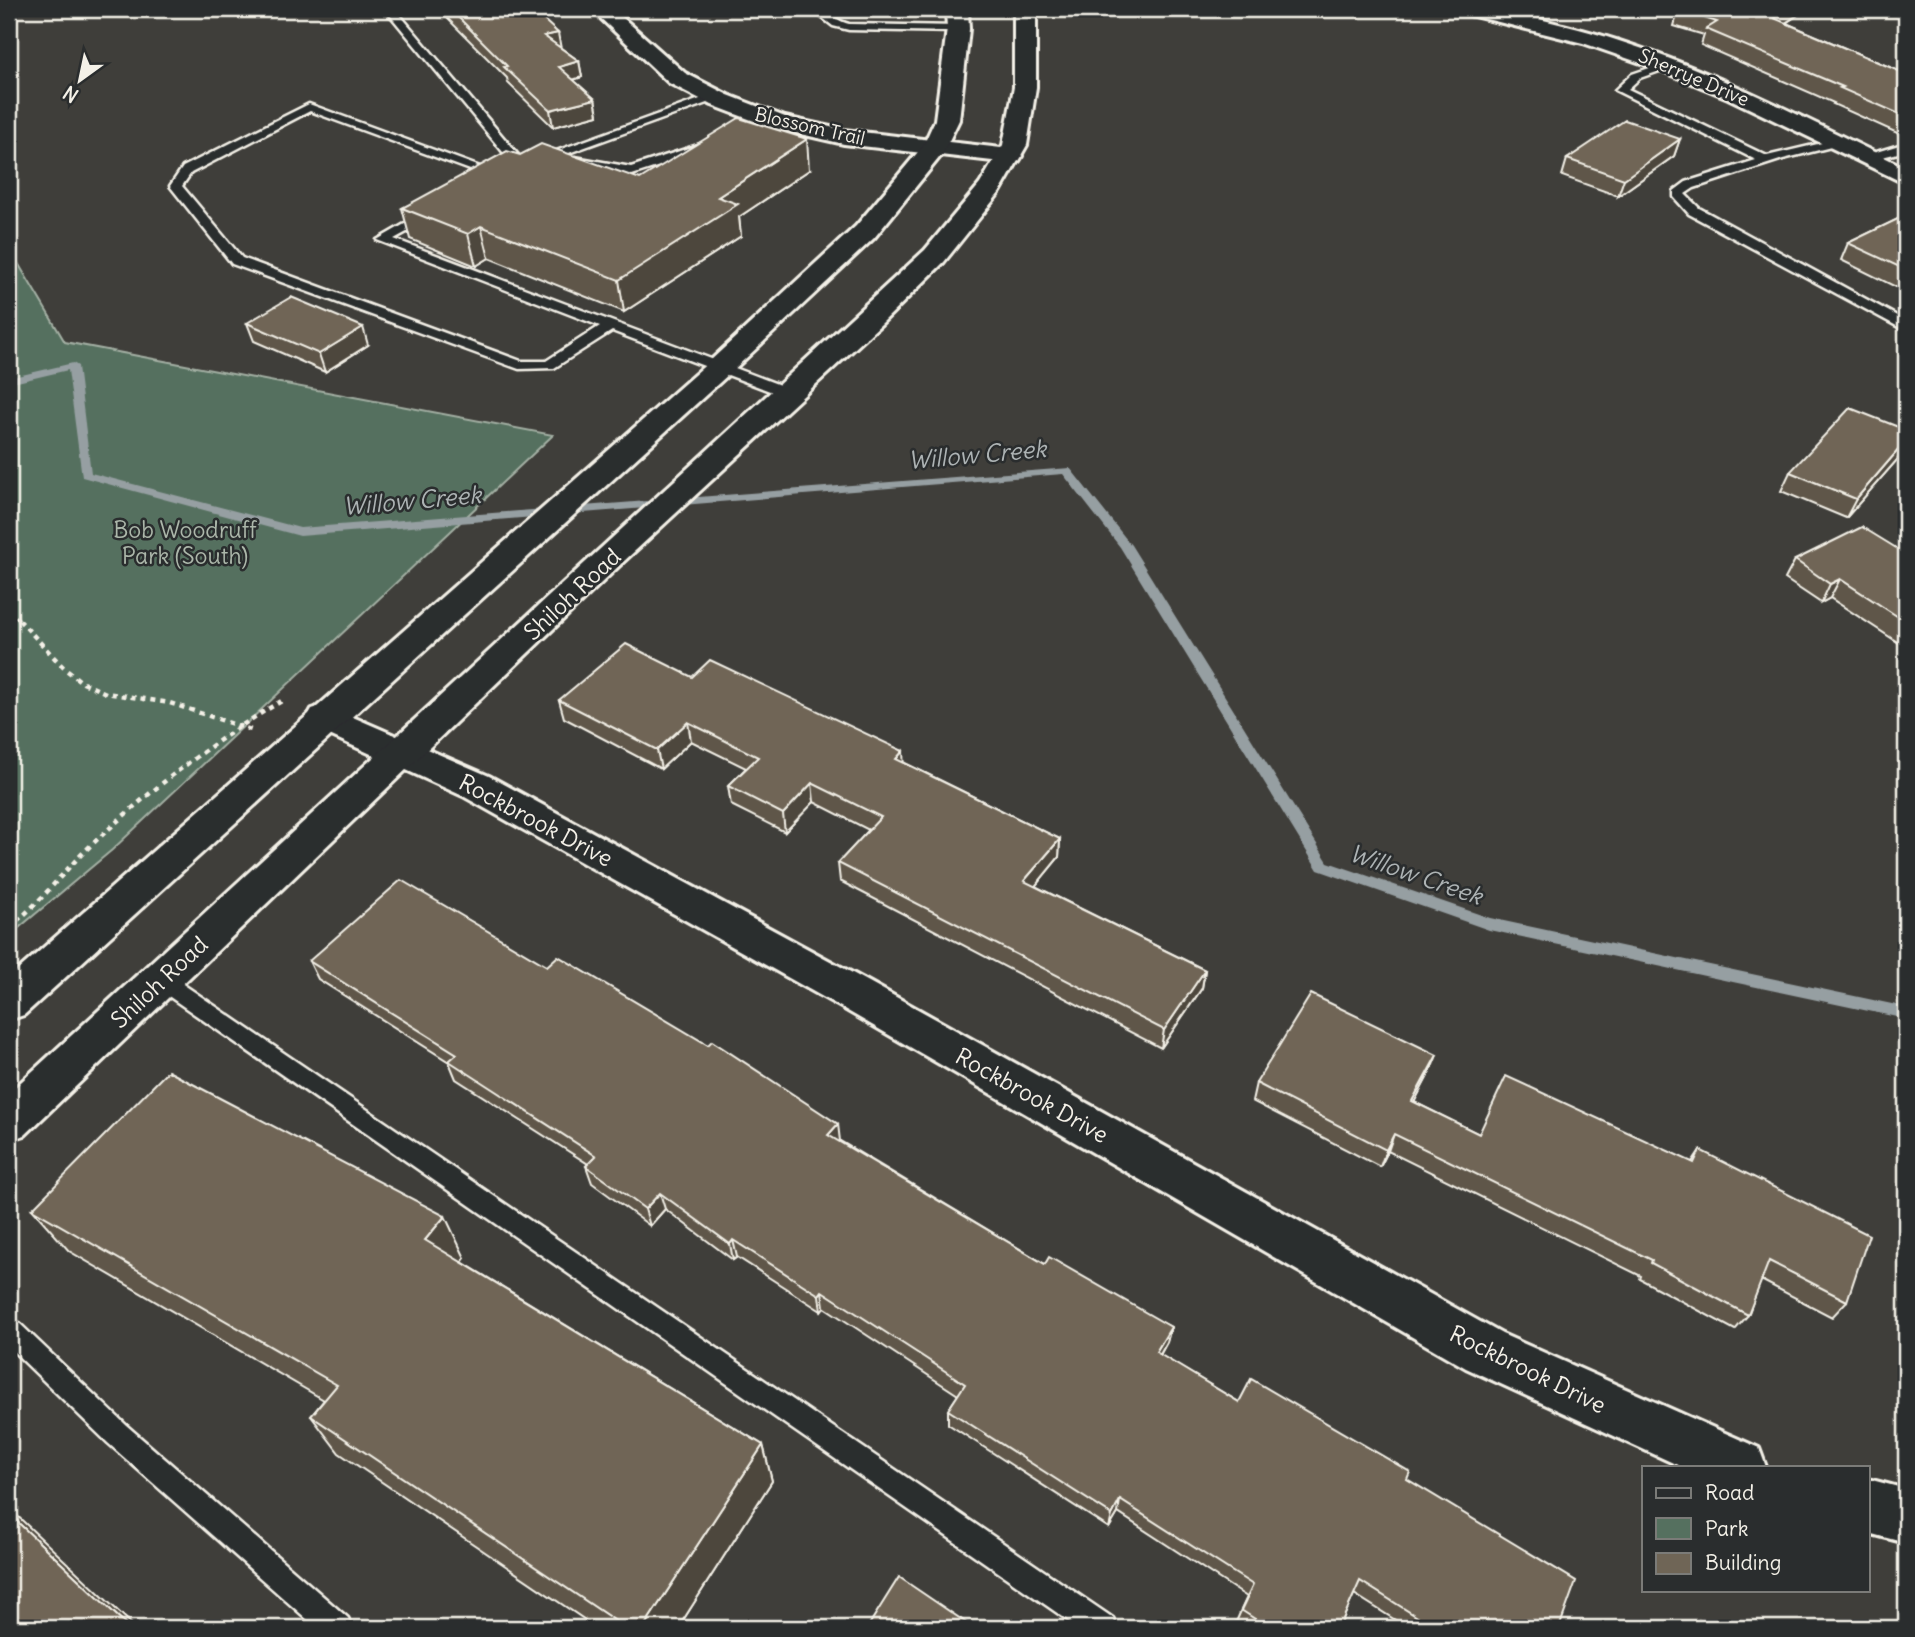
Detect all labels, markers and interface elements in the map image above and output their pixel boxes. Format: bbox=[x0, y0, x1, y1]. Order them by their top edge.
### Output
street label: Sherrye Drive bbox=[1635, 43, 1753, 111]
north arrow bbox=[46, 46, 116, 116]
text: N bbox=[59, 81, 83, 108]
street label: Blossom Trail bbox=[753, 102, 867, 150]
water label: Willow Creek bbox=[907, 433, 1049, 475]
water label: Willow Creek bbox=[342, 479, 484, 521]
park label: Bob Woodruff Park (South) bbox=[113, 515, 257, 570]
street label: Shiloh Road bbox=[518, 542, 626, 646]
street label: Rockbrook Drive bbox=[454, 767, 618, 873]
water label: Willow Creek bbox=[1345, 837, 1488, 911]
street label: Shiloh Road bbox=[105, 930, 213, 1034]
street label: Rockbrook Drive bbox=[951, 1041, 1113, 1149]
street label: Rockbrook Drive bbox=[1445, 1319, 1611, 1419]
legend bbox=[1642, 1466, 1870, 1592]
text: Road bbox=[1705, 1479, 1754, 1506]
text: Park bbox=[1705, 1515, 1748, 1542]
text: Building bbox=[1705, 1549, 1781, 1576]

